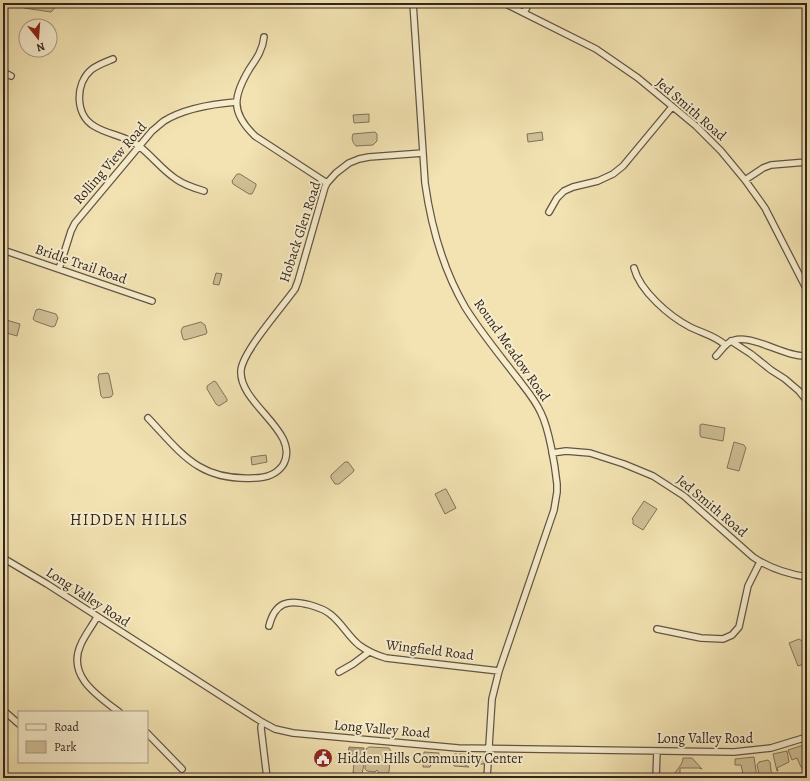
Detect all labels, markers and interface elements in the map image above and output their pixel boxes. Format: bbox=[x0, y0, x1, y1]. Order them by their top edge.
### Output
north arrow bbox=[18, 18, 58, 58]
text: N bbox=[35, 39, 47, 55]
street label: Jed Smith Road bbox=[652, 73, 731, 145]
street label: Rolling View Road bbox=[69, 117, 151, 208]
street label: Hoback Glen Road bbox=[275, 179, 325, 285]
street label: Bridle Trail Road bbox=[33, 239, 130, 289]
street label: Round Meadow Road bbox=[469, 295, 555, 405]
street label: Jed Smith Road bbox=[672, 471, 752, 542]
district label: HIDDEN HILLS bbox=[70, 509, 188, 531]
street label: Long Valley Road bbox=[42, 563, 134, 632]
street label: Wingfield Road bbox=[384, 635, 475, 665]
legend bbox=[18, 711, 148, 763]
street label: Long Valley Road bbox=[333, 715, 431, 743]
text: Road bbox=[54, 719, 80, 735]
street label: Long Valley Road bbox=[657, 729, 754, 748]
text: Park bbox=[54, 739, 77, 755]
public building icon: Hidden Hills Community Center bbox=[312, 747, 334, 769]
place label: Hidden Hills Community Center bbox=[337, 749, 524, 768]

